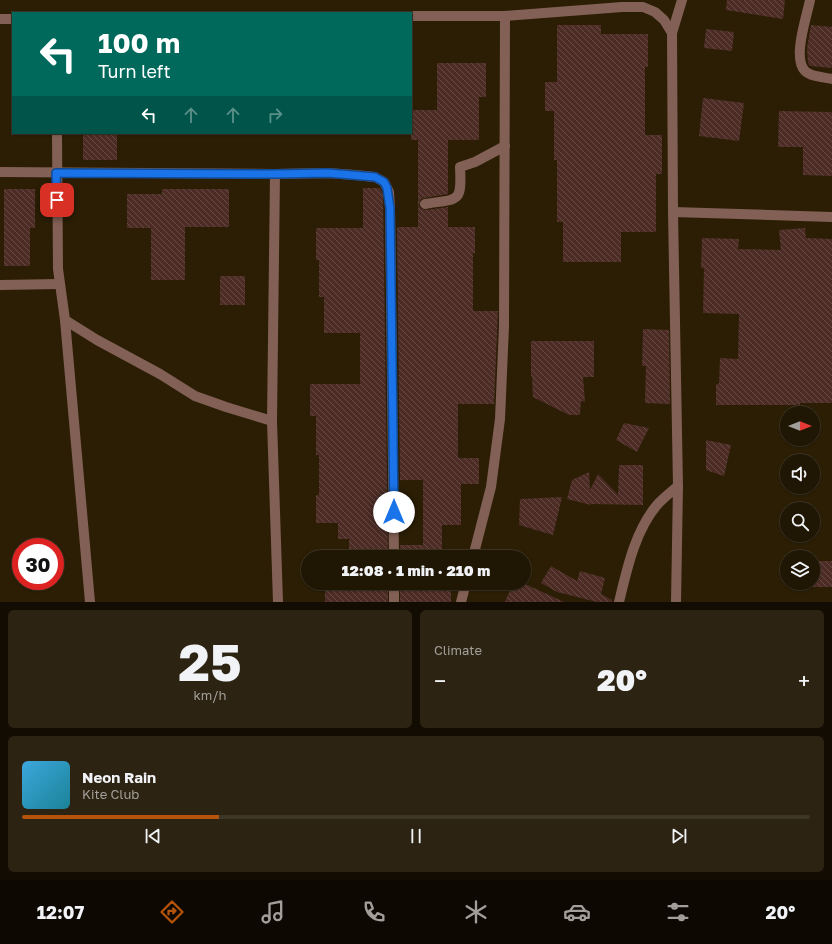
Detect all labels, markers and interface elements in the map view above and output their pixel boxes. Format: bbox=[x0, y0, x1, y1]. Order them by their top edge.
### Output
text: 100 m bbox=[98, 26, 180, 59]
icon: left bbox=[32, 28, 84, 80]
text: Turn left bbox=[98, 60, 171, 82]
icon: left bbox=[138, 104, 160, 126]
icon: ahead bbox=[180, 104, 202, 126]
icon: ahead bbox=[222, 104, 244, 126]
icon: right bbox=[264, 104, 286, 126]
pin bbox=[40, 183, 74, 217]
icon: arrive bbox=[46, 189, 68, 211]
north arrow bbox=[780, 406, 820, 446]
map controls bbox=[780, 406, 820, 590]
button: sound bbox=[780, 454, 820, 494]
position arrow bbox=[373, 491, 415, 533]
button: search bbox=[780, 502, 820, 542]
speed limit sign: 30 bbox=[12, 538, 64, 590]
button: layers bbox=[780, 550, 820, 590]
text: 12:08 · 1 min · 210 m bbox=[342, 561, 490, 579]
text: 25 bbox=[178, 630, 242, 692]
text: Climate bbox=[434, 642, 482, 658]
text: 20° bbox=[597, 662, 647, 698]
text: − bbox=[434, 667, 446, 694]
text: + bbox=[798, 667, 810, 694]
text: km/h bbox=[193, 687, 227, 703]
text: Neon Rain bbox=[82, 768, 156, 786]
text: Kite Club bbox=[82, 786, 139, 802]
icon: previous bbox=[142, 825, 164, 847]
icon: pause bbox=[405, 825, 427, 847]
icon: next bbox=[668, 825, 690, 847]
icon: directions bbox=[158, 898, 186, 926]
icon: music bbox=[259, 898, 287, 926]
icon: phone bbox=[360, 898, 388, 926]
icon: climate bbox=[462, 898, 490, 926]
icon: car bbox=[563, 898, 591, 926]
icon: filters bbox=[664, 898, 692, 926]
text: 12:07 bbox=[37, 901, 84, 923]
text: 20° bbox=[766, 901, 795, 923]

